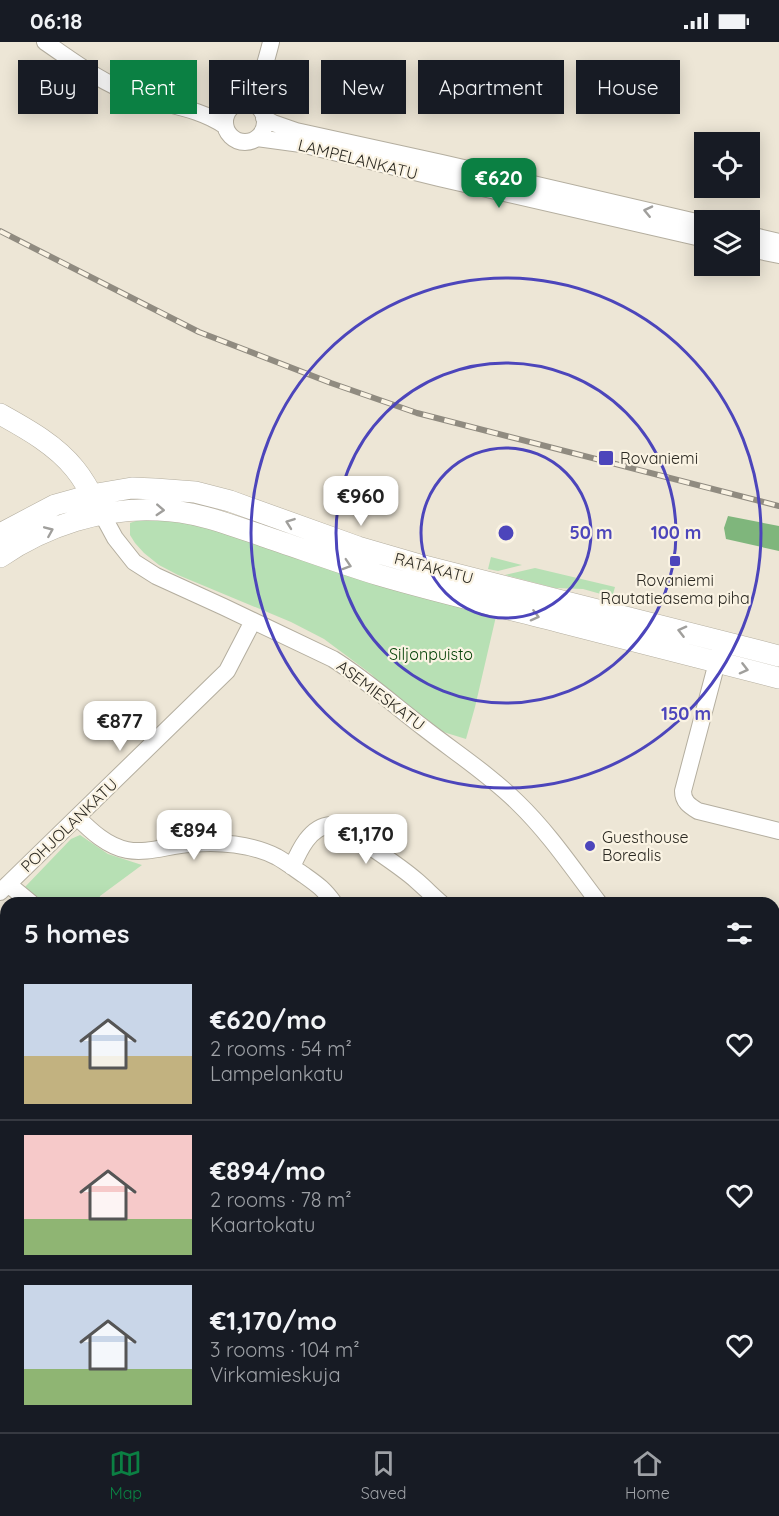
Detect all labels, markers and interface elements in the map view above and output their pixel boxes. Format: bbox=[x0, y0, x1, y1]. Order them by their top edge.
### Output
text: 06:18 bbox=[30, 7, 82, 35]
chip: Buy bbox=[18, 60, 98, 114]
chip: Rent bbox=[110, 60, 197, 114]
chip: Filters bbox=[209, 60, 309, 114]
chip: New bbox=[321, 60, 406, 114]
chip: Apartment bbox=[418, 60, 564, 114]
chip: House bbox=[576, 60, 680, 114]
map controls bbox=[694, 132, 760, 276]
button: locate bbox=[694, 132, 760, 198]
street label: LAMPELANKATU bbox=[296, 134, 420, 184]
pin: €620 bbox=[463, 158, 535, 209]
text: €620 bbox=[475, 165, 523, 190]
one-way arrow bbox=[643, 205, 653, 218]
button: layers bbox=[694, 210, 760, 276]
place label: Rovaniemi bbox=[620, 448, 698, 468]
marker: Rovaniemi bbox=[597, 449, 615, 467]
pin: €960 bbox=[325, 476, 397, 527]
text: €960 bbox=[337, 483, 385, 508]
one-way arrow bbox=[156, 503, 165, 516]
one-way arrow bbox=[285, 517, 296, 530]
text: 50 m bbox=[569, 521, 613, 544]
text: 100 m bbox=[651, 521, 701, 544]
centre of rings bbox=[496, 523, 516, 543]
one-way arrow bbox=[43, 526, 54, 538]
street label: RATAKATU bbox=[392, 548, 476, 588]
marker: Rovaniemi Rautatieasema piha bbox=[668, 554, 682, 568]
one-way arrow bbox=[341, 557, 352, 570]
place label: Rovaniemi Rautatieasema piha bbox=[600, 570, 750, 608]
one-way arrow bbox=[530, 608, 540, 621]
one-way arrow bbox=[677, 626, 688, 638]
park label: Siljonpuisto bbox=[389, 644, 473, 664]
street label: ASEMIESKATU bbox=[333, 655, 429, 735]
one-way arrow bbox=[739, 661, 749, 674]
pin: €877 bbox=[84, 701, 156, 752]
text: 150 m bbox=[661, 702, 711, 725]
text: €877 bbox=[97, 708, 143, 733]
street label: POHJOLANKATU bbox=[16, 774, 122, 876]
pin: €894 bbox=[158, 810, 230, 861]
pin: €1,170 bbox=[317, 814, 415, 865]
text: €894 bbox=[171, 817, 217, 842]
text: €1,170 bbox=[338, 821, 394, 846]
place label: Guesthouse Borealis bbox=[602, 827, 689, 865]
marker: Guesthouse Borealis bbox=[583, 839, 597, 853]
text: 5 homes bbox=[24, 917, 130, 950]
icon: filters bbox=[723, 917, 756, 950]
text: €620/mo bbox=[210, 1003, 326, 1036]
icon: home bbox=[72, 1008, 144, 1080]
icon: heart bbox=[723, 1028, 756, 1061]
text: 2 rooms · 54 m² bbox=[210, 1036, 352, 1061]
text: Lampelankatu bbox=[210, 1061, 344, 1086]
text: €894/mo bbox=[210, 1154, 326, 1187]
icon: home bbox=[72, 1159, 144, 1231]
icon: heart bbox=[723, 1179, 756, 1212]
text: 2 rooms · 78 m² bbox=[210, 1187, 352, 1212]
text: Kaartokatu bbox=[210, 1212, 315, 1237]
text: €1,170/mo bbox=[210, 1304, 337, 1337]
icon: home bbox=[72, 1309, 144, 1381]
icon: heart bbox=[723, 1329, 756, 1362]
text: 3 rooms · 104 m² bbox=[210, 1337, 360, 1362]
text: Virkamieskuja bbox=[210, 1362, 341, 1387]
tab: Map bbox=[109, 1447, 142, 1503]
tab: Saved bbox=[361, 1447, 406, 1503]
tab: Home bbox=[625, 1447, 670, 1503]

